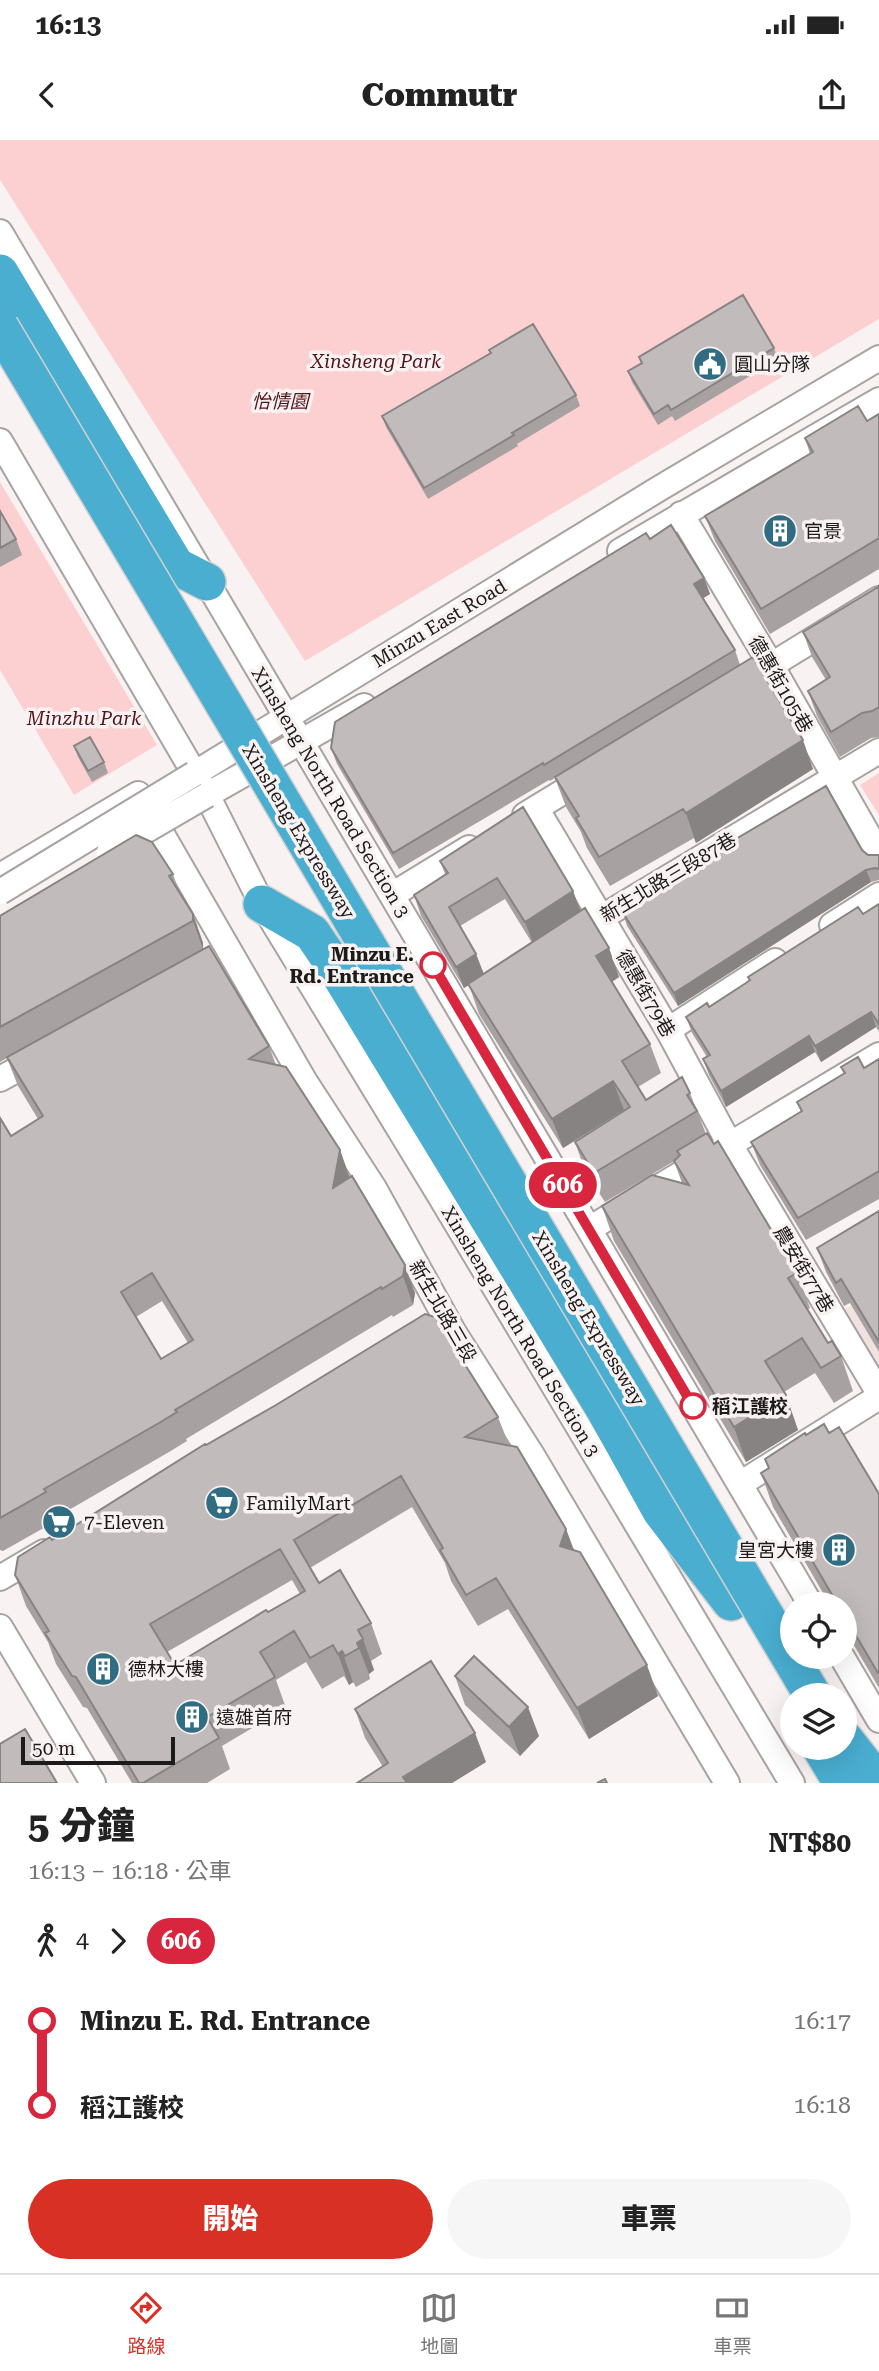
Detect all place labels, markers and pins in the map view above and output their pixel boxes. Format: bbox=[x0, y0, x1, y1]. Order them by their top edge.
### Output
public building icon: 圓山分隊 bbox=[691, 345, 729, 383]
place label: 圓山分隊 bbox=[734, 353, 810, 376]
building icon: 官景 bbox=[761, 512, 799, 550]
place label: 官景 bbox=[804, 520, 842, 543]
place label: Minzu E. Rd. Entrance bbox=[290, 943, 414, 988]
marker: Minzu E. Rd. Entrance bbox=[420, 952, 446, 978]
marker: 稻江護校 bbox=[680, 1393, 706, 1419]
place label: 稻江護校 bbox=[712, 1395, 788, 1418]
supermarket icon: FamilyMart bbox=[203, 1484, 241, 1522]
place label: FamilyMart bbox=[246, 1492, 351, 1515]
supermarket icon: 7-Eleven bbox=[40, 1503, 78, 1541]
place label: 7-Eleven bbox=[84, 1511, 165, 1534]
building icon: 皇宮大樓 bbox=[820, 1531, 858, 1569]
place label: 皇宮大樓 bbox=[738, 1539, 814, 1562]
building icon: 德林大樓 bbox=[84, 1650, 122, 1688]
place label: 德林大樓 bbox=[128, 1658, 204, 1681]
building icon: 遠雄首府 bbox=[173, 1698, 211, 1736]
place label: 遠雄首府 bbox=[216, 1706, 292, 1729]

